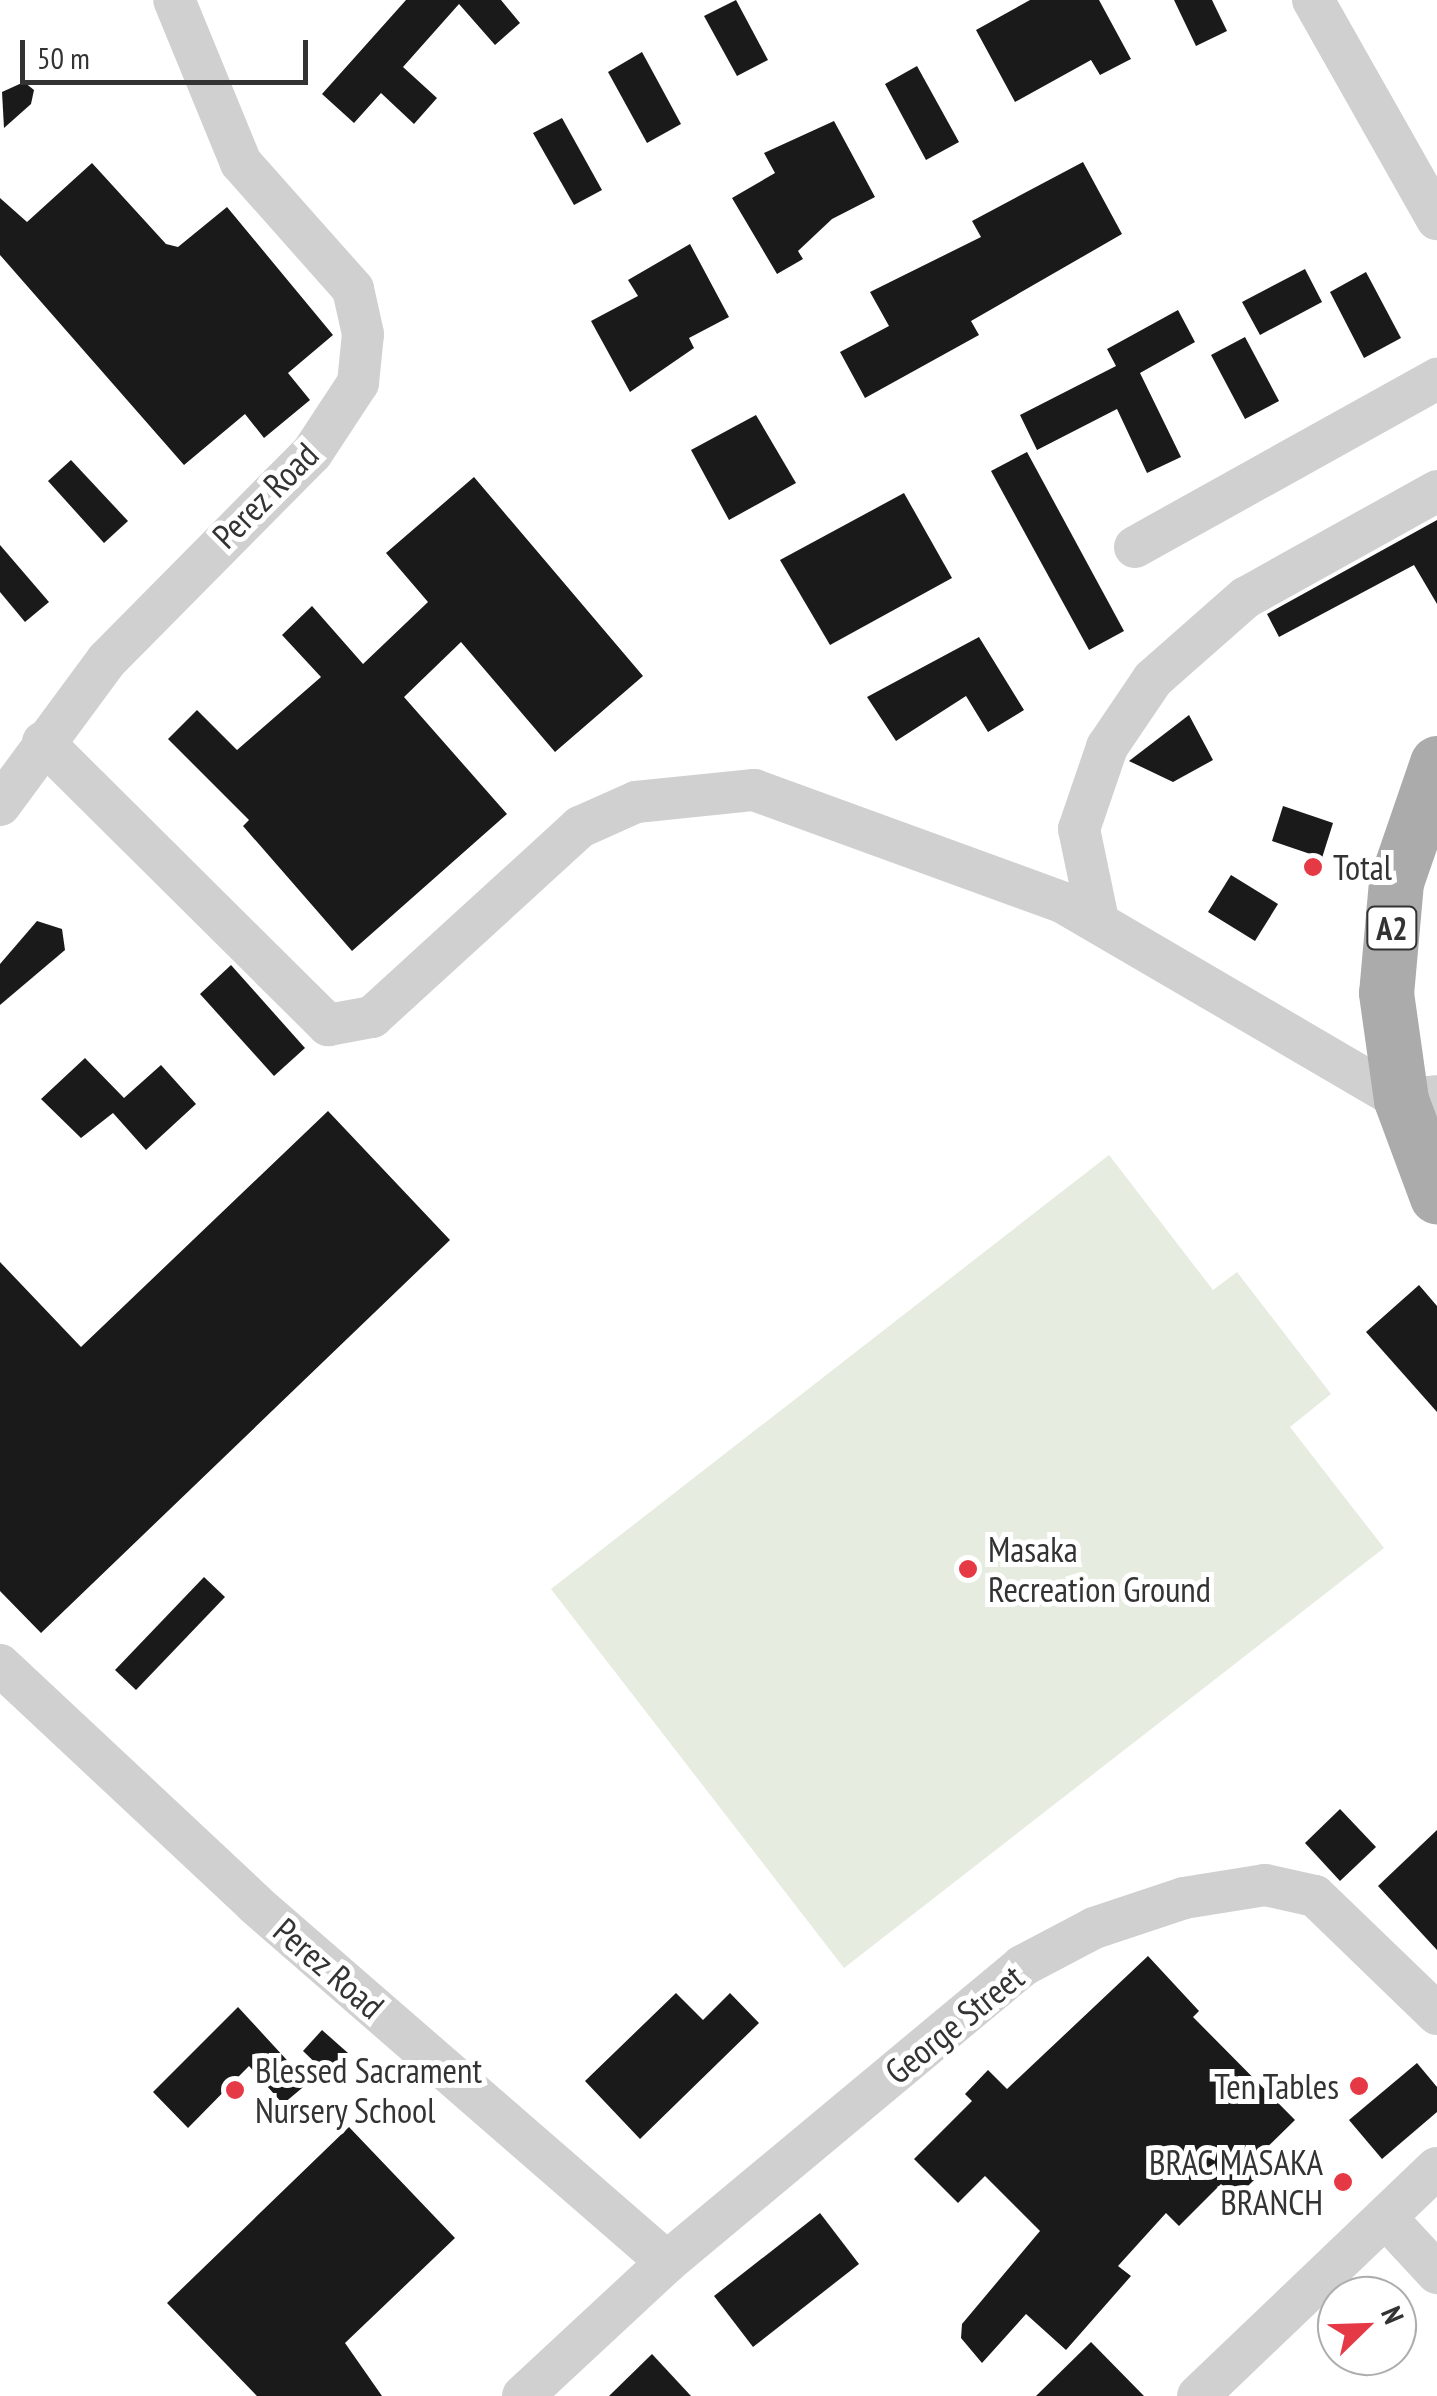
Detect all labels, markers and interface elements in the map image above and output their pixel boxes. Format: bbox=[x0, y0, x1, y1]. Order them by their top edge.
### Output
scale bar bbox=[25, 20, 312, 82]
text: 50 m bbox=[37, 38, 90, 77]
street label: Perez Road bbox=[203, 433, 327, 557]
place label: Total bbox=[1333, 846, 1392, 888]
marker: Total bbox=[1302, 856, 1324, 878]
road number: A2 bbox=[1364, 901, 1420, 955]
place label: Masaka Recreation Ground bbox=[988, 1528, 1211, 1610]
marker: Masaka Recreation Ground bbox=[957, 1558, 979, 1580]
street label: Perez Road bbox=[265, 1909, 393, 2027]
street label: George Street bbox=[876, 1956, 1032, 2092]
place label: Blessed Sacrament Nursery School bbox=[255, 2049, 482, 2131]
place label: Ten Tables bbox=[1213, 2065, 1339, 2107]
marker: Ten Tables bbox=[1348, 2075, 1370, 2097]
marker: Blessed Sacrament Nursery School bbox=[224, 2079, 246, 2101]
place label: BRAC MASAKA BRANCH bbox=[1148, 2141, 1323, 2223]
marker: BRAC MASAKA BRANCH bbox=[1332, 2171, 1354, 2193]
north arrow bbox=[1317, 2276, 1417, 2376]
text: N bbox=[1373, 2301, 1413, 2329]

